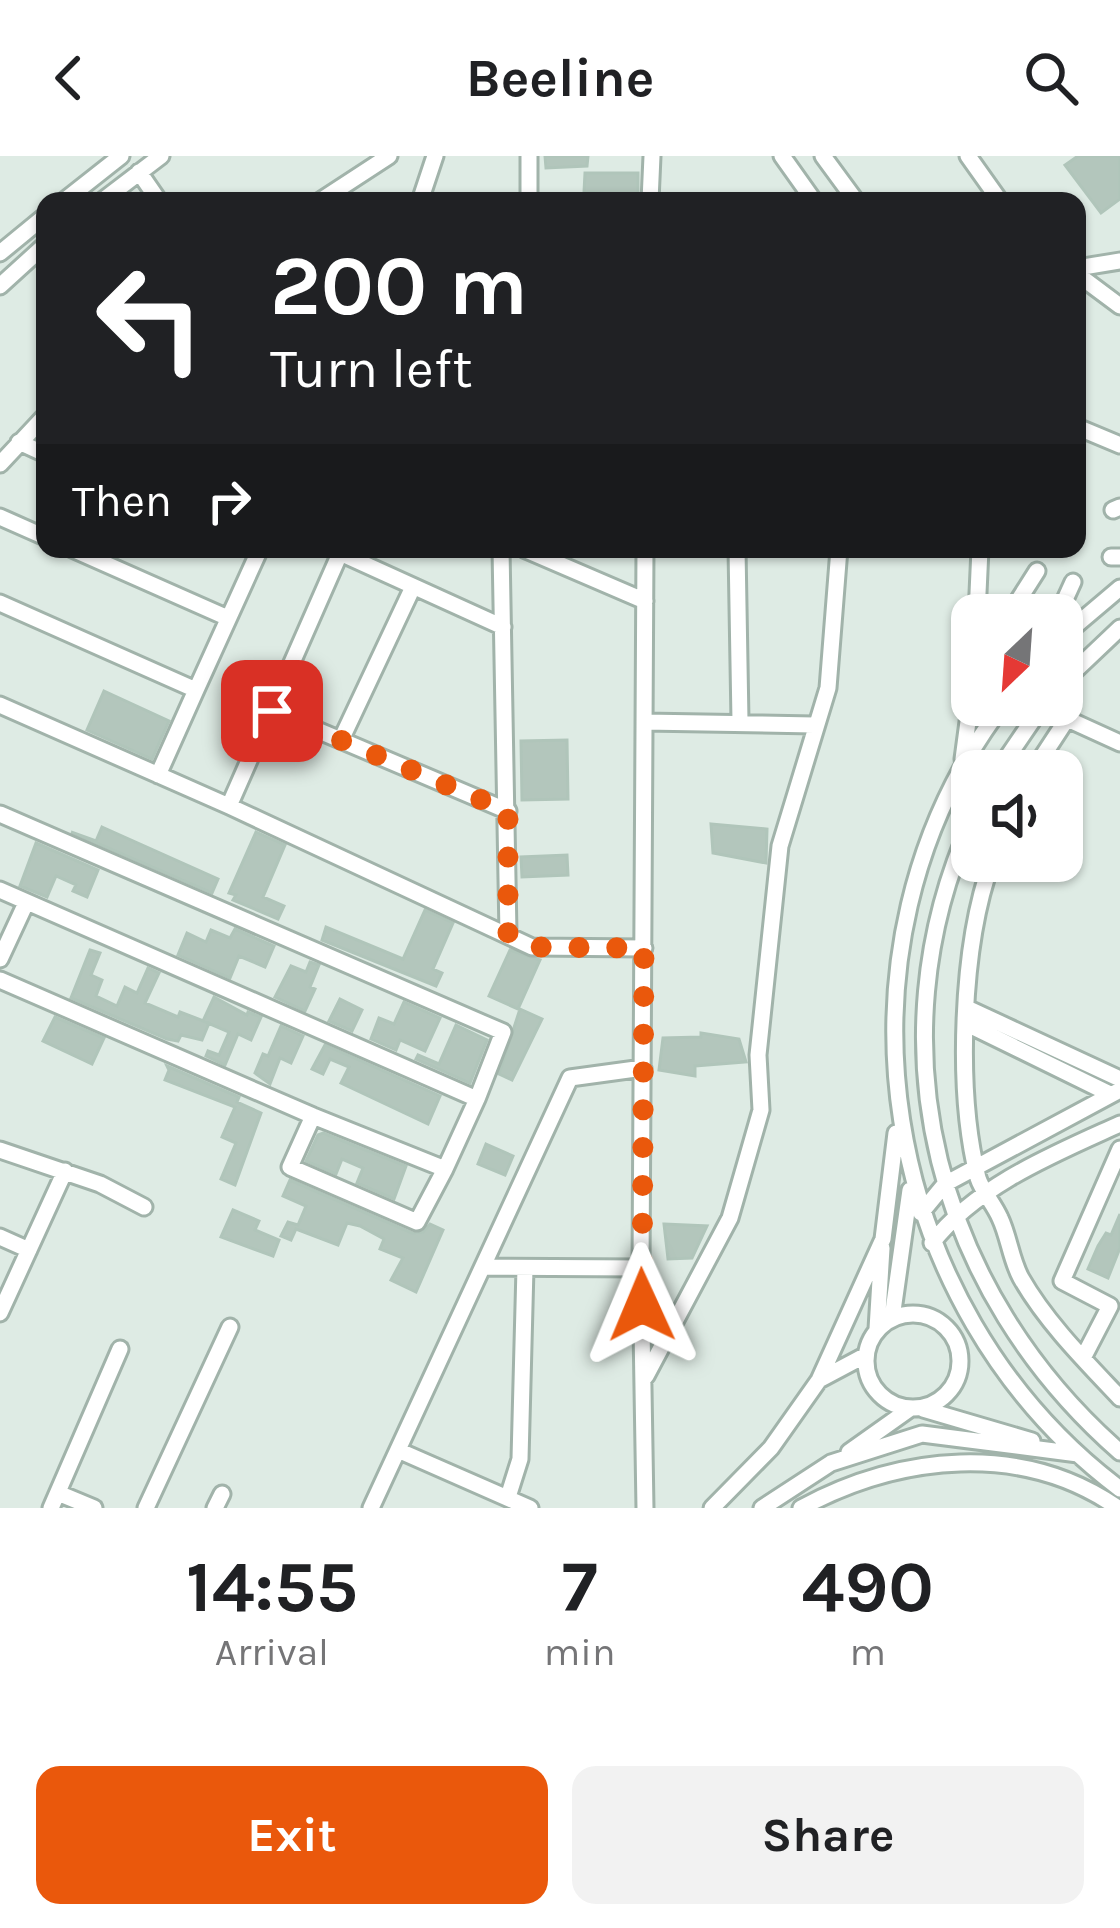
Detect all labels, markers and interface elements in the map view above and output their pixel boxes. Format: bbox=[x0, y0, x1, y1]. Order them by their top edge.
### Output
icon: back bbox=[36, 45, 102, 111]
icon: search bbox=[1018, 45, 1084, 111]
text: Beeline bbox=[466, 46, 654, 110]
text: 200 m bbox=[270, 237, 528, 335]
icon: left bbox=[72, 240, 228, 396]
text: Turn left bbox=[270, 337, 473, 401]
icon: right bbox=[196, 468, 262, 534]
text: Then bbox=[72, 475, 172, 527]
north arrow bbox=[951, 594, 1083, 726]
map controls bbox=[951, 594, 1083, 882]
pin bbox=[221, 660, 323, 762]
icon: arrive bbox=[239, 678, 305, 744]
button: sound bbox=[951, 750, 1083, 882]
position arrow bbox=[579, 1242, 705, 1368]
text: 14:55 bbox=[186, 1545, 358, 1629]
text: 7 bbox=[562, 1545, 598, 1629]
text: 490 bbox=[802, 1545, 934, 1629]
text: Arrival bbox=[215, 1629, 329, 1675]
text: min bbox=[544, 1629, 616, 1675]
text: m bbox=[849, 1629, 886, 1675]
button: Exit bbox=[36, 1766, 548, 1904]
button: Share bbox=[572, 1766, 1084, 1904]

